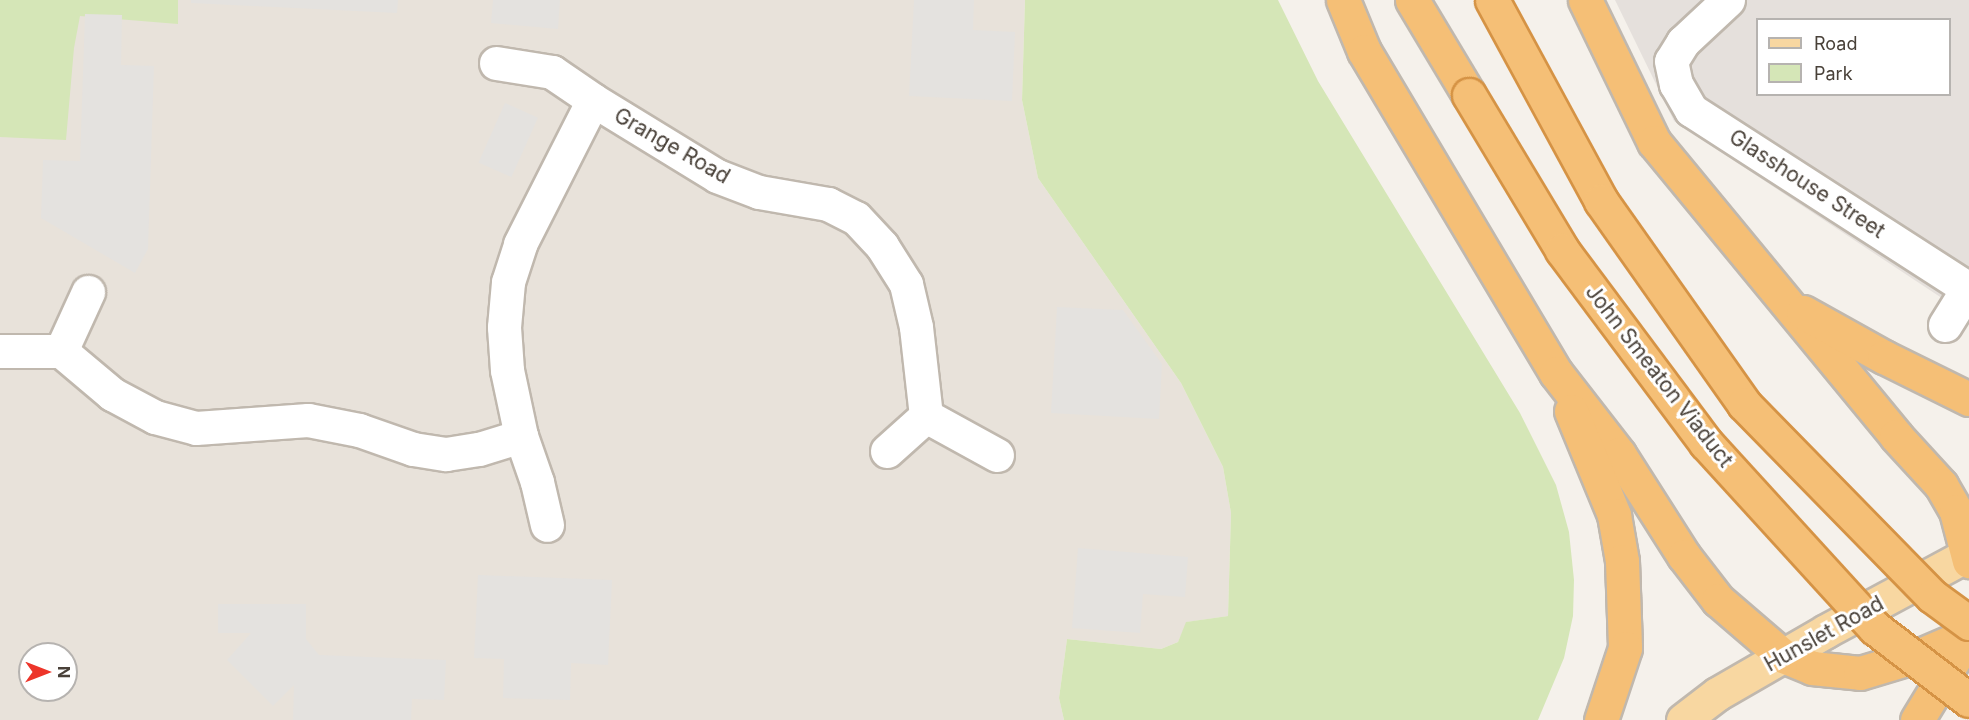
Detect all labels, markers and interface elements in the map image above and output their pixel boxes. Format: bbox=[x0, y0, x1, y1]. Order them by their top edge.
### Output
legend bbox=[1756, 18, 1951, 96]
text: Road bbox=[1814, 33, 1857, 54]
text: Park bbox=[1814, 63, 1853, 84]
street label: Grange Road bbox=[610, 103, 734, 189]
street label: Glasshouse Street bbox=[1724, 124, 1890, 244]
street label: John Smeaton Viaduct bbox=[1580, 280, 1738, 472]
street label: Hunslet Road bbox=[1760, 591, 1888, 677]
north arrow bbox=[18, 642, 78, 702]
text: N bbox=[54, 666, 74, 678]

